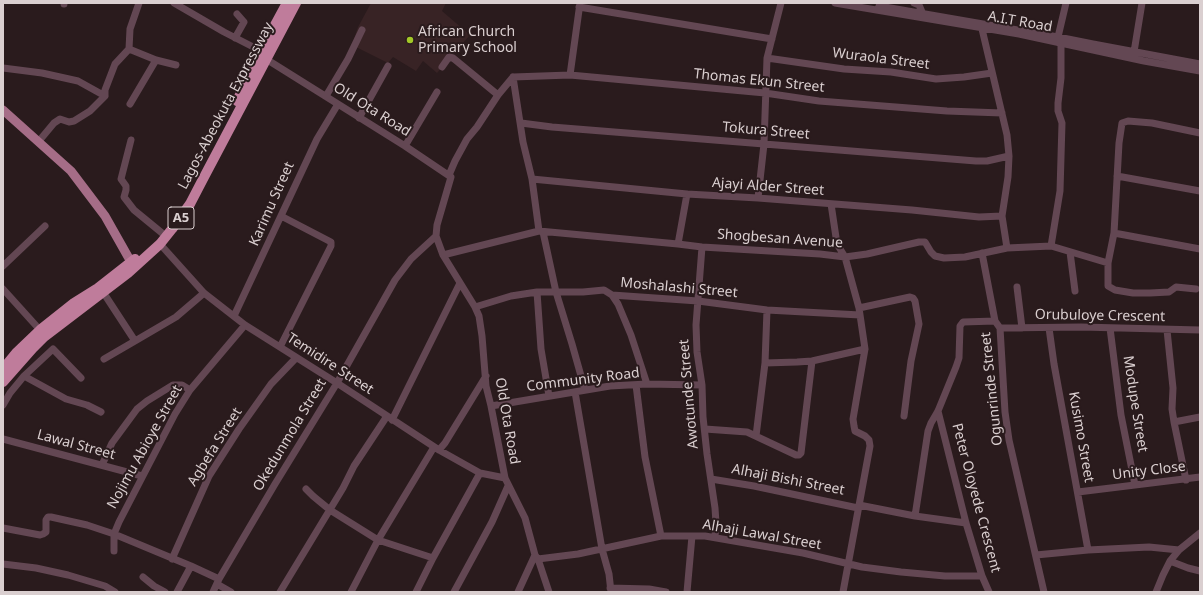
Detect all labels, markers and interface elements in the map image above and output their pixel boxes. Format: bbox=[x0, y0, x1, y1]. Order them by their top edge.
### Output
street label: A.I.T Road bbox=[986, 8, 1054, 36]
street label: Lagos-Abeokuta Expressway bbox=[175, 20, 277, 192]
place label: African Church Primary School bbox=[418, 24, 517, 56]
marker: African Church Primary School bbox=[405, 35, 415, 45]
street label: Wuraola Street bbox=[832, 45, 930, 73]
street label: Thomas Ekun Street bbox=[693, 66, 825, 96]
street label: Old Ota Road bbox=[330, 80, 414, 140]
street label: Tokura Street bbox=[722, 119, 810, 143]
street label: Karimu Street bbox=[246, 159, 298, 249]
street label: Ajayi Alder Street bbox=[711, 175, 825, 199]
road number: A5 bbox=[168, 207, 194, 229]
street label: Shogbesan Avenue bbox=[717, 226, 843, 252]
street label: Moshalashi Street bbox=[620, 275, 738, 301]
street label: Orubuloye Crescent bbox=[1035, 306, 1165, 326]
street label: Temidire Street bbox=[284, 330, 376, 398]
street label: Ogunrinde Street bbox=[978, 331, 1006, 447]
street label: Awotunde Street bbox=[676, 338, 702, 450]
street label: Modupe Street bbox=[1119, 354, 1151, 454]
street label: Community Road bbox=[525, 365, 641, 395]
street label: Okedunmola Street bbox=[250, 376, 330, 494]
street label: Old Ota Road bbox=[491, 376, 523, 466]
street label: Nojimu Abioye Street bbox=[104, 382, 186, 512]
street label: Kusimo Street bbox=[1065, 390, 1097, 484]
street label: Agbefa Street bbox=[184, 405, 246, 489]
street label: Peter Oloyede Crescent bbox=[948, 421, 1004, 575]
street label: Lawal Street bbox=[35, 426, 117, 464]
street label: Unity Close bbox=[1111, 458, 1187, 484]
street label: Alhaji Bishi Street bbox=[730, 461, 846, 499]
street label: Alhaji Lawal Street bbox=[701, 516, 823, 554]

